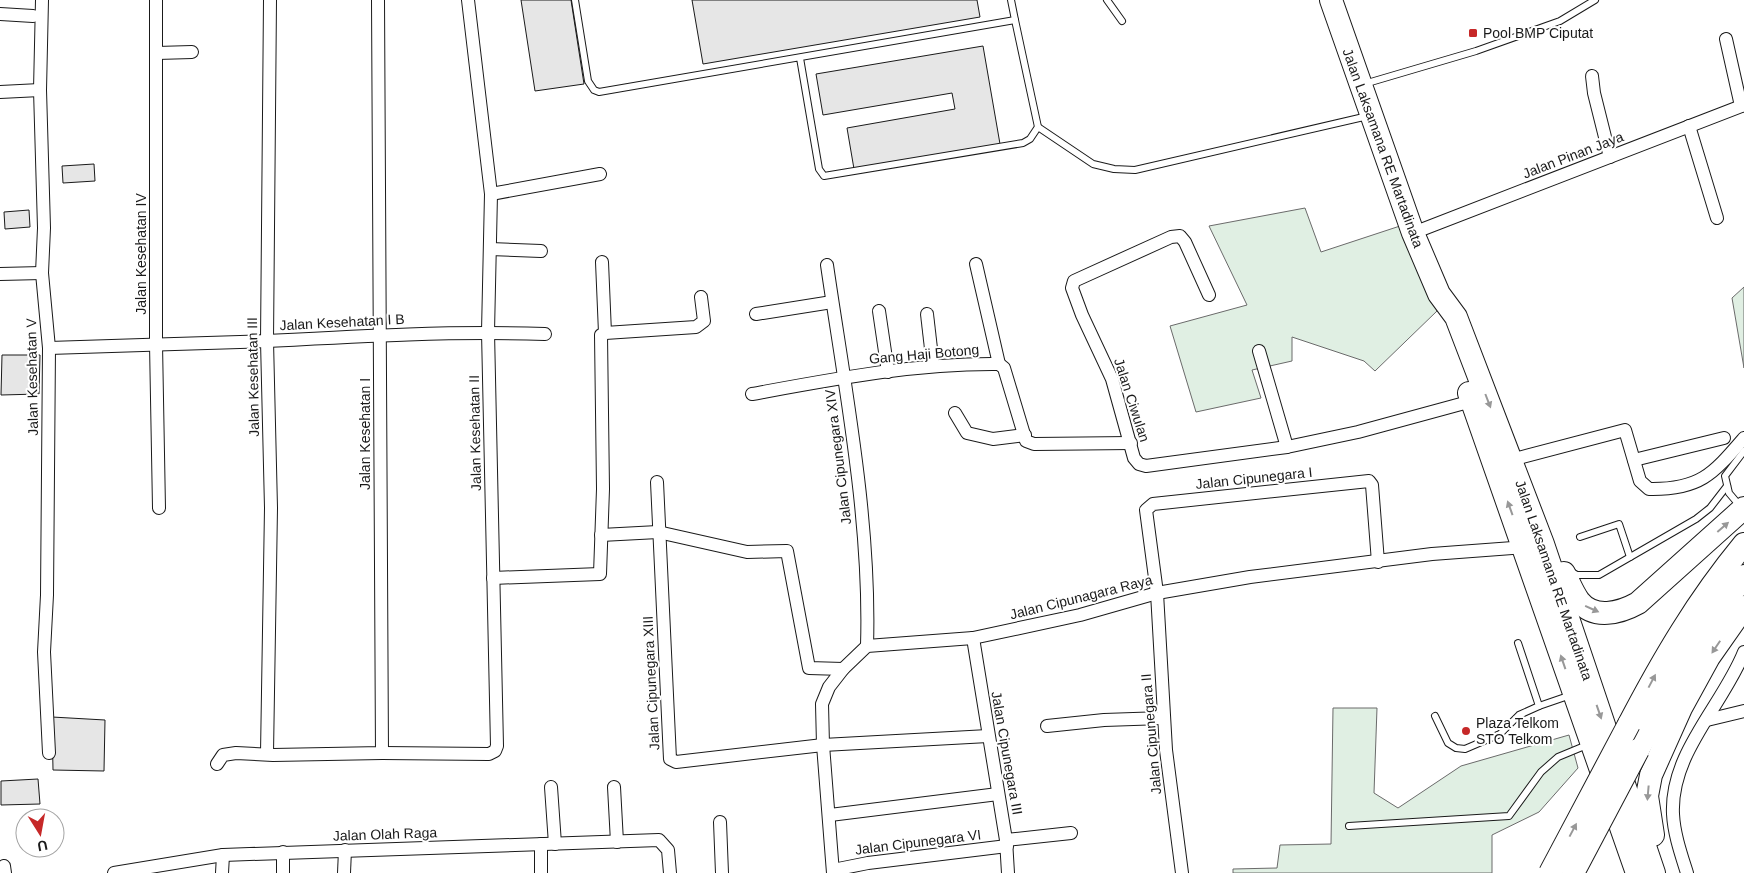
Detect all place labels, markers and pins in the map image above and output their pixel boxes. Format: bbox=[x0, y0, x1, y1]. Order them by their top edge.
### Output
place label: Pool BMP Ciputat bbox=[1483, 25, 1593, 41]
marker: Pool BMP Ciputat bbox=[1467, 27, 1479, 39]
place label: Plaza Telkom STO Telkom bbox=[1476, 715, 1559, 747]
marker: Plaza Telkom STO Telkom bbox=[1460, 725, 1472, 737]

